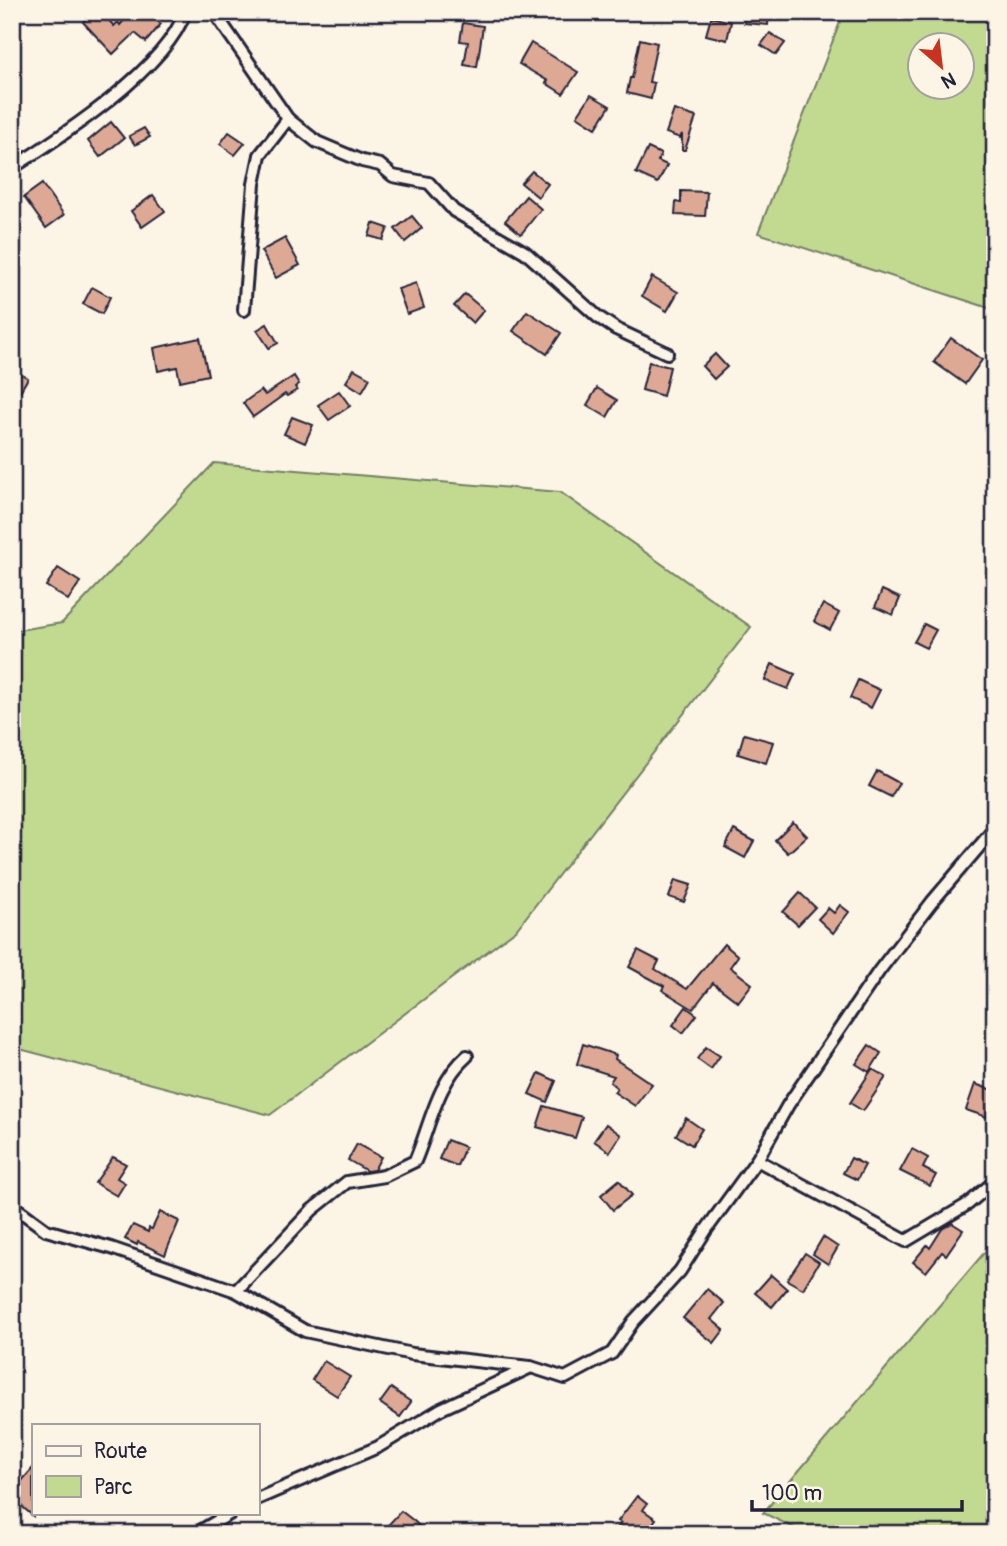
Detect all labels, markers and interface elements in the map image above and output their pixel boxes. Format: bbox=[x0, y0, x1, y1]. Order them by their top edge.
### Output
north arrow bbox=[906, 32, 976, 102]
text: N bbox=[937, 67, 960, 94]
legend bbox=[32, 1424, 259, 1514]
text: Route bbox=[94, 1438, 147, 1465]
scale bar bbox=[752, 1469, 962, 1513]
text: Parc bbox=[94, 1474, 133, 1501]
text: 100 m bbox=[762, 1480, 822, 1507]

